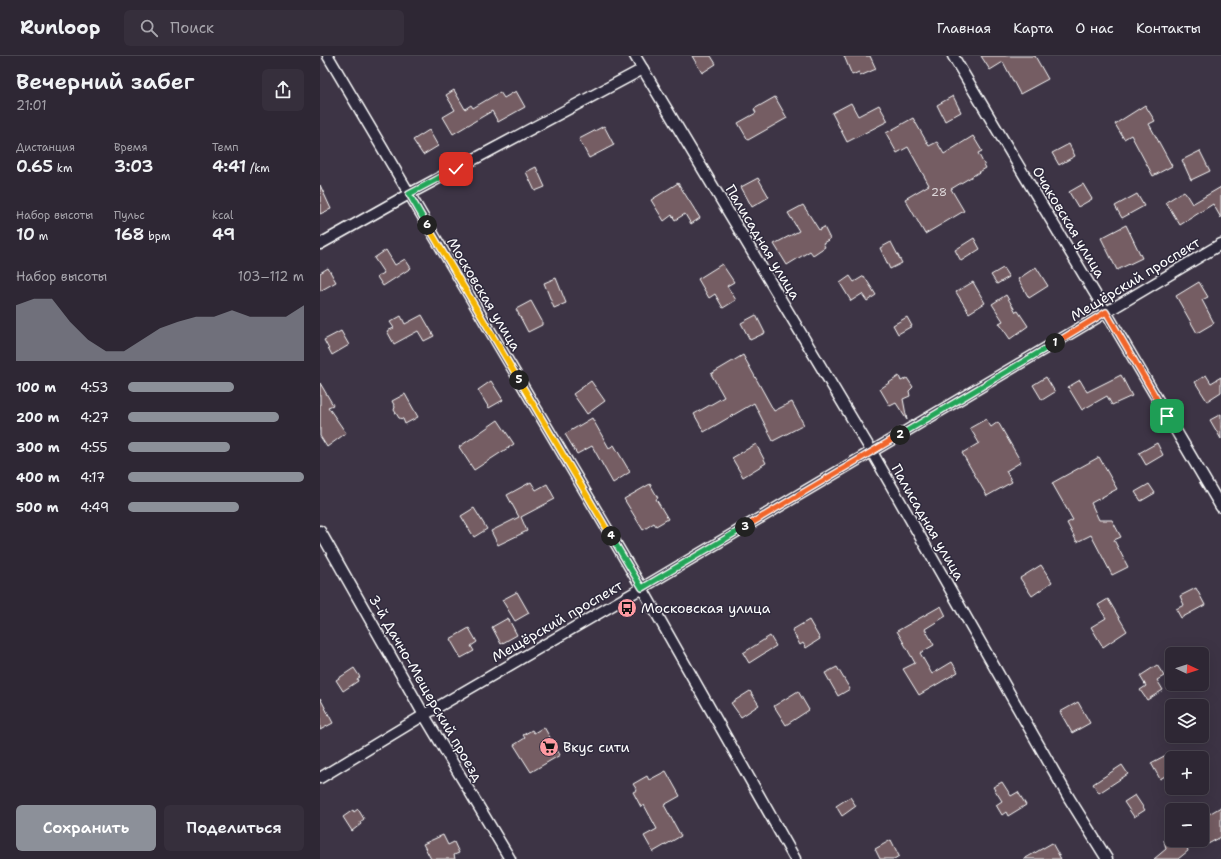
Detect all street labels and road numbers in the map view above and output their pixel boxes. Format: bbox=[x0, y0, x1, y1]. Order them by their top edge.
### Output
street label: Очаковская улица bbox=[1029, 163, 1110, 281]
street label: Палисадная улица bbox=[722, 181, 805, 303]
street label: Мещёрский проспект bbox=[1067, 233, 1204, 325]
street label: Московская улица bbox=[443, 234, 525, 354]
street label: Палисадная улица bbox=[887, 461, 969, 583]
street label: Мещёрский проспект bbox=[488, 576, 627, 666]
street label: 3-й Дачно-Мещерский проезд bbox=[365, 591, 487, 785]

